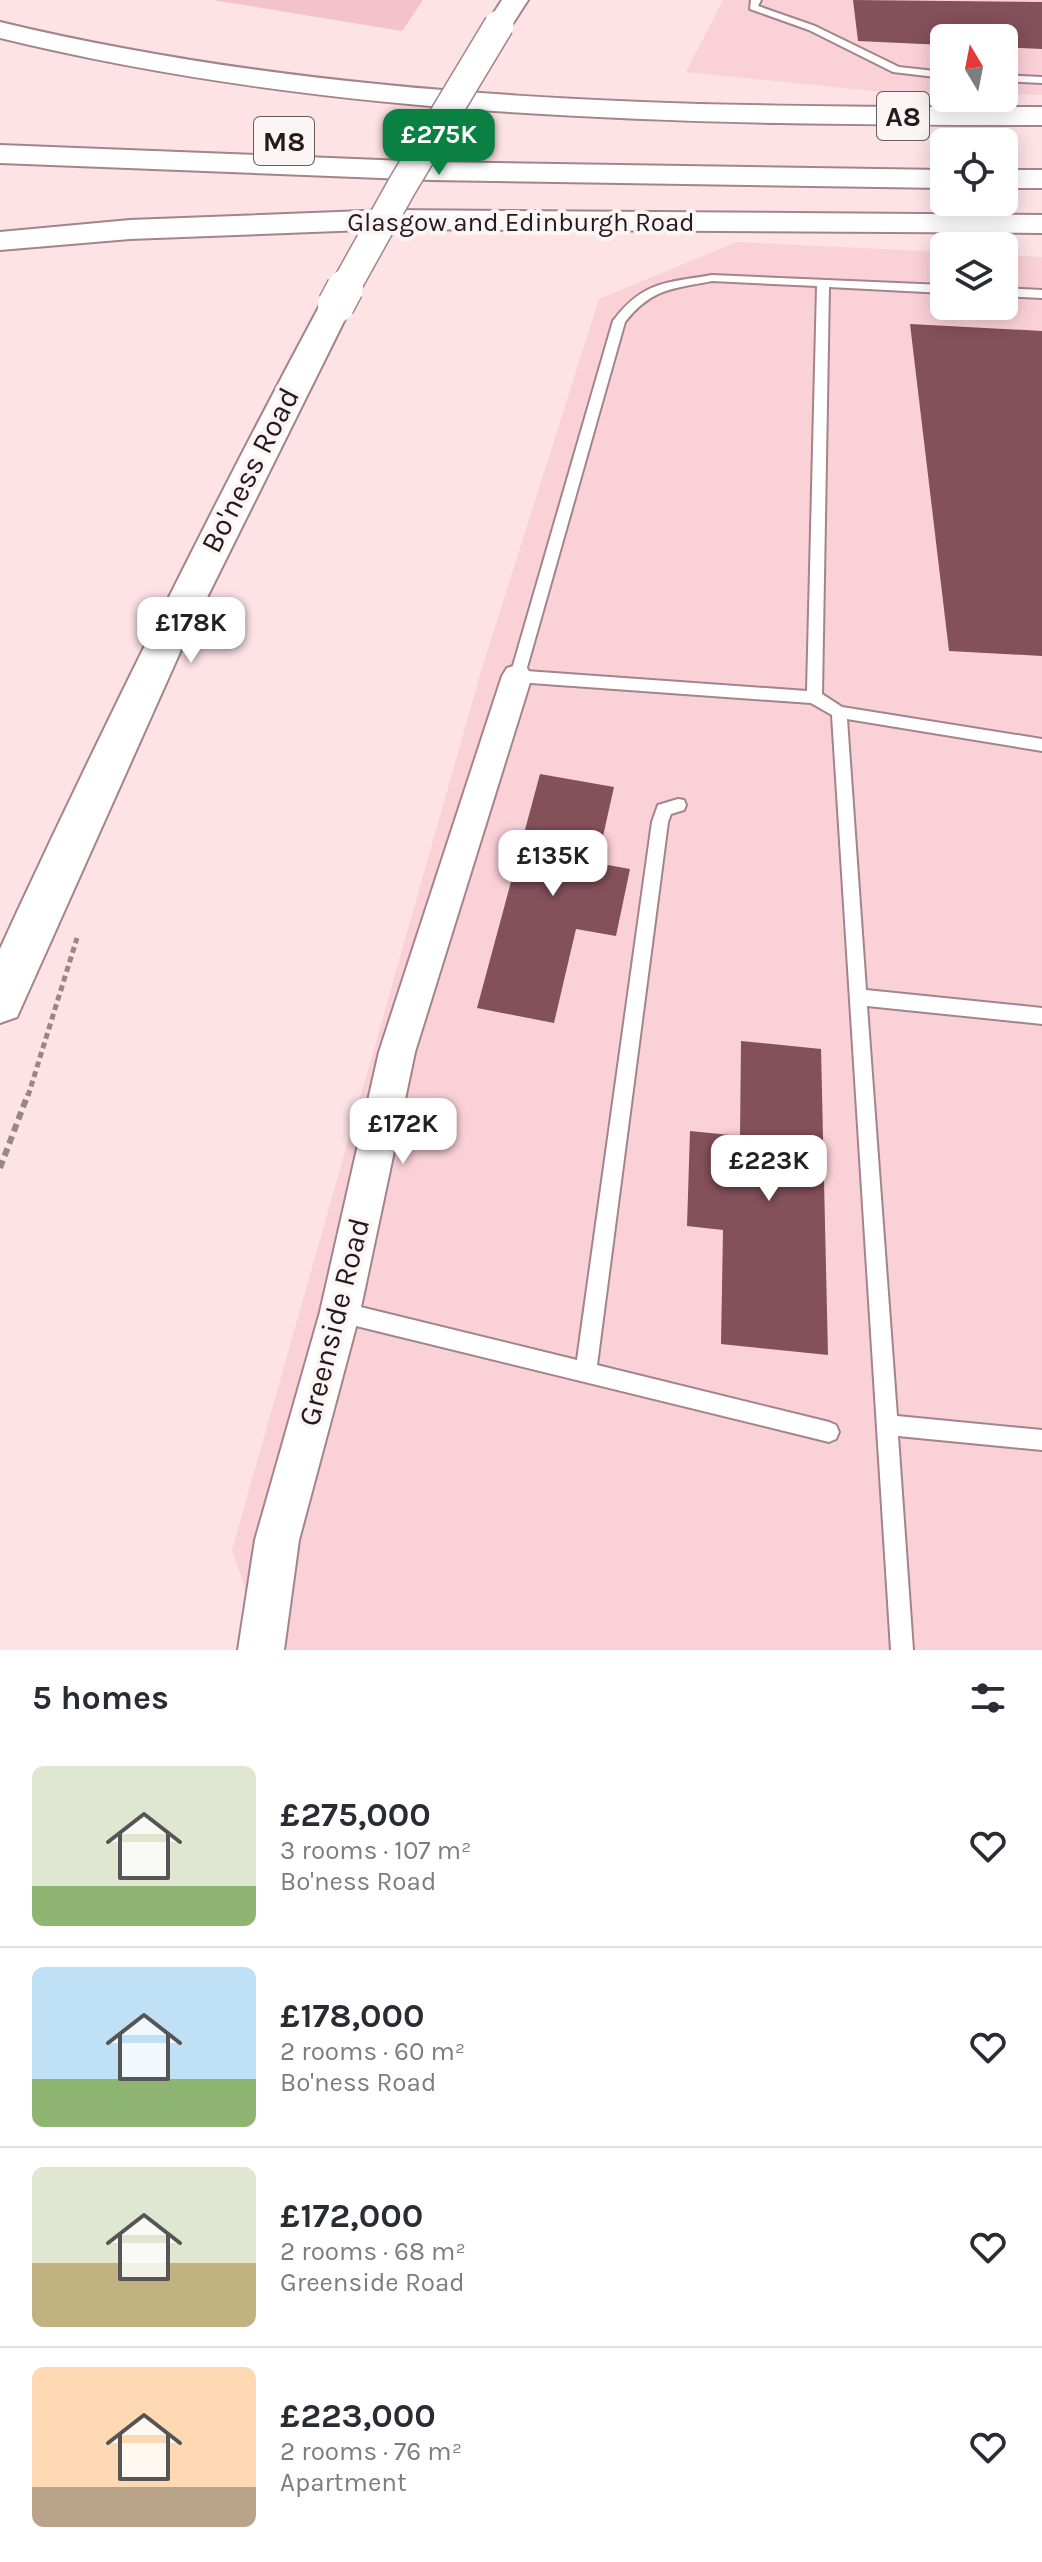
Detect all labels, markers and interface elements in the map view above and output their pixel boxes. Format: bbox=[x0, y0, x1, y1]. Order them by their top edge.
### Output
north arrow bbox=[930, 24, 1018, 112]
map controls bbox=[930, 24, 1018, 320]
road number: A8 bbox=[877, 92, 929, 140]
pin: £275K bbox=[383, 109, 495, 177]
road number: M8 bbox=[254, 117, 314, 165]
text: £275K bbox=[401, 119, 477, 150]
button: locate bbox=[930, 128, 1018, 216]
street label: Glasgow and Edinburgh Road bbox=[347, 207, 695, 238]
button: layers bbox=[930, 232, 1018, 320]
street label: Bo'ness Road bbox=[193, 381, 307, 559]
pin: £178K bbox=[135, 597, 247, 665]
text: £178K bbox=[155, 607, 227, 638]
pin: £135K bbox=[497, 830, 609, 898]
text: £135K bbox=[516, 840, 590, 871]
pin: £172K bbox=[347, 1098, 459, 1166]
text: £172K bbox=[368, 1108, 438, 1139]
pin: £223K bbox=[713, 1135, 825, 1203]
text: £223K bbox=[729, 1145, 809, 1176]
street label: Greenside Road bbox=[291, 1214, 377, 1430]
icon: filters bbox=[966, 1676, 1010, 1720]
text: 5 homes bbox=[32, 1678, 169, 1718]
text: £275,000 bbox=[280, 1795, 431, 1835]
icon: home bbox=[96, 1798, 192, 1894]
icon: heart bbox=[966, 1824, 1010, 1868]
text: 3 rooms · 107 m² bbox=[280, 1835, 471, 1866]
text: Bo'ness Road bbox=[280, 1866, 436, 1897]
text: £178,000 bbox=[280, 1996, 425, 2036]
icon: home bbox=[96, 1999, 192, 2095]
icon: heart bbox=[966, 2025, 1010, 2069]
text: 2 rooms · 60 m² bbox=[280, 2036, 465, 2067]
text: Bo'ness Road bbox=[280, 2067, 436, 2098]
text: £172,000 bbox=[280, 2196, 423, 2236]
icon: home bbox=[96, 2199, 192, 2295]
icon: heart bbox=[966, 2225, 1010, 2269]
text: 2 rooms · 68 m² bbox=[280, 2236, 466, 2267]
text: Greenside Road bbox=[280, 2267, 465, 2298]
text: £223,000 bbox=[280, 2396, 436, 2436]
icon: home bbox=[96, 2399, 192, 2495]
icon: heart bbox=[966, 2425, 1010, 2469]
text: 2 rooms · 76 m² bbox=[280, 2436, 462, 2467]
text: Apartment bbox=[280, 2467, 407, 2498]

